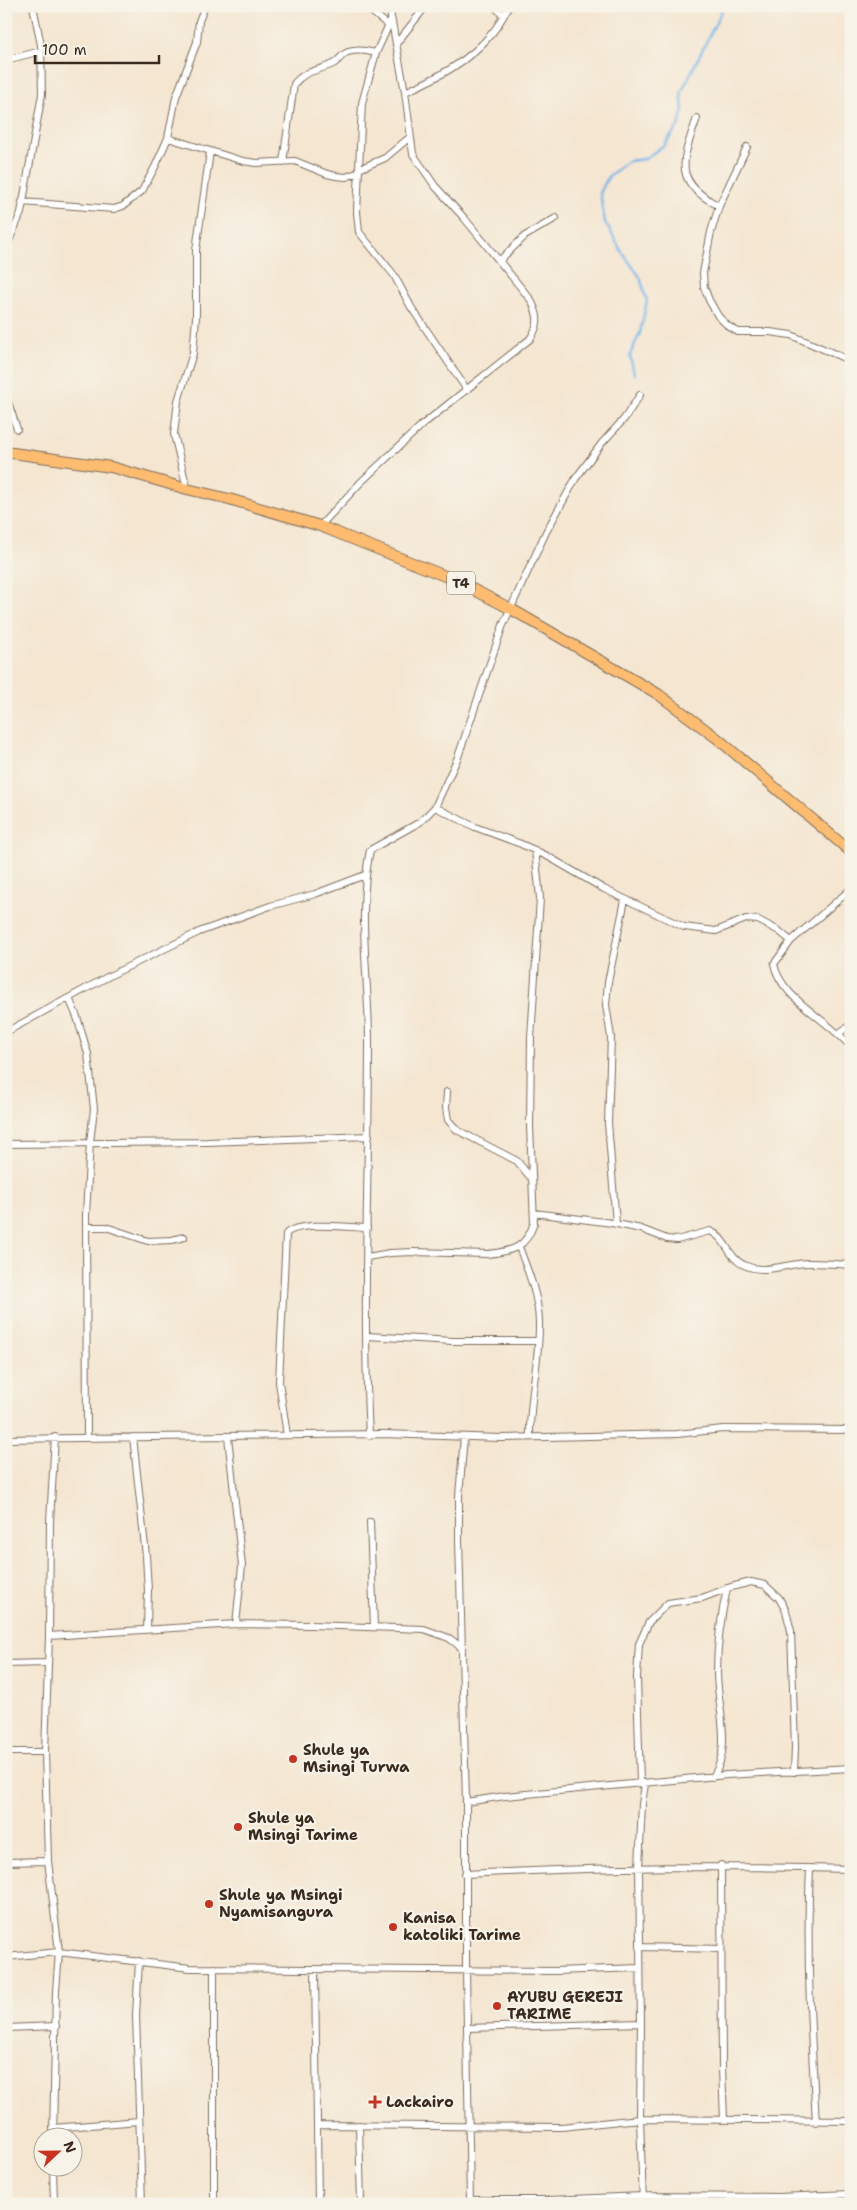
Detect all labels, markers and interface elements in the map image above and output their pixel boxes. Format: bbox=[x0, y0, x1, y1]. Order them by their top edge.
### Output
scale bar bbox=[35, 32, 159, 64]
text: 100 m bbox=[42, 40, 87, 60]
road number: T4 bbox=[447, 572, 475, 594]
place label: Shule ya Msingi Turwa bbox=[303, 1740, 410, 1777]
marker: Shule ya Msingi Turwa bbox=[287, 1753, 299, 1765]
place label: Shule ya Msingi Tarime bbox=[248, 1808, 358, 1845]
marker: Shule ya Msingi Tarime bbox=[232, 1821, 244, 1833]
place label: Shule ya Msingi Nyamisangura bbox=[219, 1885, 343, 1922]
marker: Shule ya Msingi Nyamisangura bbox=[203, 1898, 215, 1910]
place label: Kanisa katoliki Tarime bbox=[403, 1908, 521, 1945]
marker: Kanisa katoliki Tarime bbox=[387, 1921, 399, 1933]
place label: AYUBU GEREJI TARIME bbox=[507, 1987, 623, 2024]
marker: AYUBU GEREJI TARIME bbox=[491, 2000, 503, 2012]
place label: Lackairo bbox=[386, 2092, 454, 2112]
marker: Lackairo bbox=[368, 2095, 382, 2109]
north arrow bbox=[32, 2128, 82, 2178]
text: N bbox=[60, 2139, 80, 2156]

